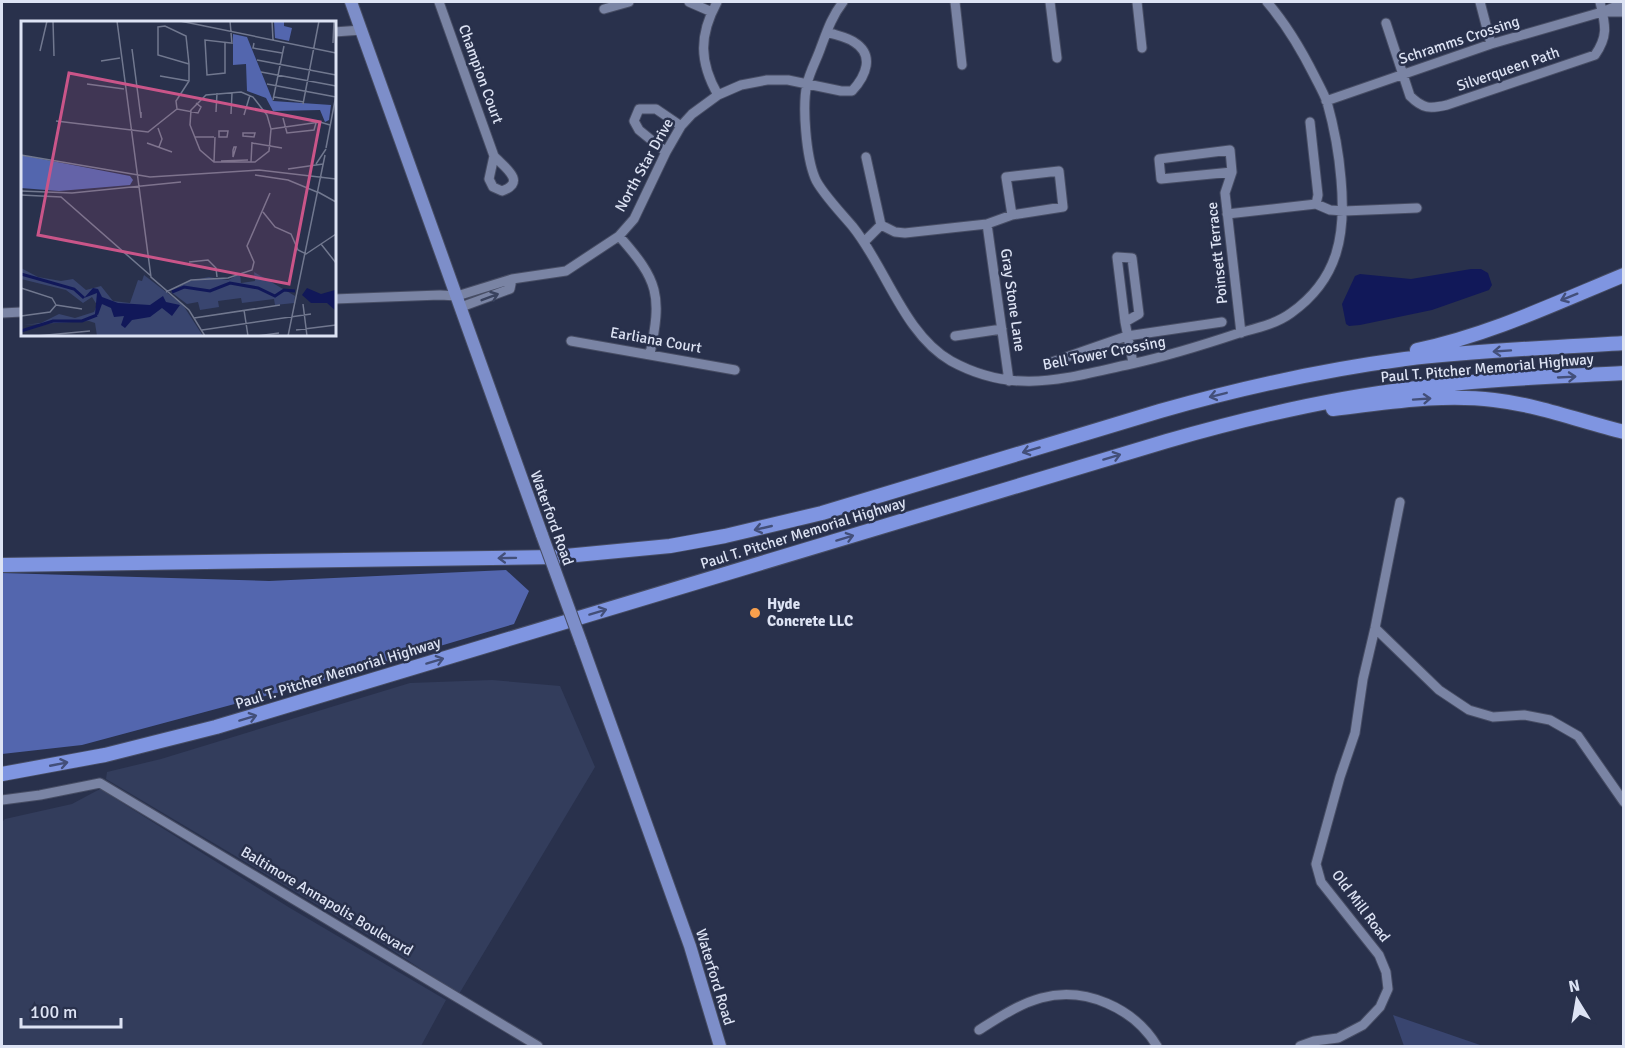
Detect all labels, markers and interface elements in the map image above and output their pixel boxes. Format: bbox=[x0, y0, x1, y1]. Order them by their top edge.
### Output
street label: Schramms Crossing bbox=[1396, 12, 1522, 68]
inset map bbox=[21, 21, 336, 336]
street label: Champion Court bbox=[455, 22, 507, 126]
street label: Silverqueen Path bbox=[1454, 43, 1562, 95]
street label: North Star Drive bbox=[611, 115, 677, 215]
street label: Poinsett Terrace bbox=[1203, 201, 1231, 305]
street label: Gray Stone Lane bbox=[997, 247, 1029, 353]
one-way arrow bbox=[480, 290, 499, 301]
one-way arrow bbox=[1561, 292, 1579, 303]
street label: Earliana Court bbox=[609, 323, 703, 357]
street label: Bell Tower Crossing bbox=[1041, 332, 1167, 374]
one-way arrow bbox=[1493, 345, 1513, 356]
street label: Paul T. Pitcher Memorial Highway bbox=[1380, 350, 1594, 386]
one-way arrow bbox=[1557, 371, 1577, 382]
one-way arrow bbox=[1209, 390, 1228, 402]
one-way arrow bbox=[1411, 393, 1431, 404]
one-way arrow bbox=[1022, 445, 1041, 456]
one-way arrow bbox=[1102, 451, 1121, 462]
street label: Waterford Road bbox=[527, 468, 578, 568]
street label: Paul T. Pitcher Memorial Highway bbox=[698, 493, 908, 573]
one-way arrow bbox=[754, 523, 773, 534]
one-way arrow bbox=[835, 532, 854, 543]
one-way arrow bbox=[498, 552, 518, 563]
place label: Hyde Concrete LLC bbox=[767, 595, 853, 630]
one-way arrow bbox=[588, 606, 607, 617]
marker: Hyde Concrete LLC bbox=[748, 606, 762, 620]
street label: Paul T. Pitcher Memorial Highway bbox=[233, 633, 443, 713]
one-way arrow bbox=[425, 655, 444, 666]
one-way arrow bbox=[239, 712, 258, 723]
one-way arrow bbox=[49, 758, 69, 769]
street label: Baltimore Annapolis Boulevard bbox=[238, 842, 416, 960]
street label: Old Mill Road bbox=[1328, 866, 1394, 946]
street label: Waterford Road bbox=[692, 927, 738, 1027]
north arrow bbox=[1547, 970, 1607, 1030]
text: N bbox=[1567, 975, 1582, 997]
scale bar bbox=[21, 991, 122, 1029]
text: 100 m bbox=[30, 1001, 77, 1023]

